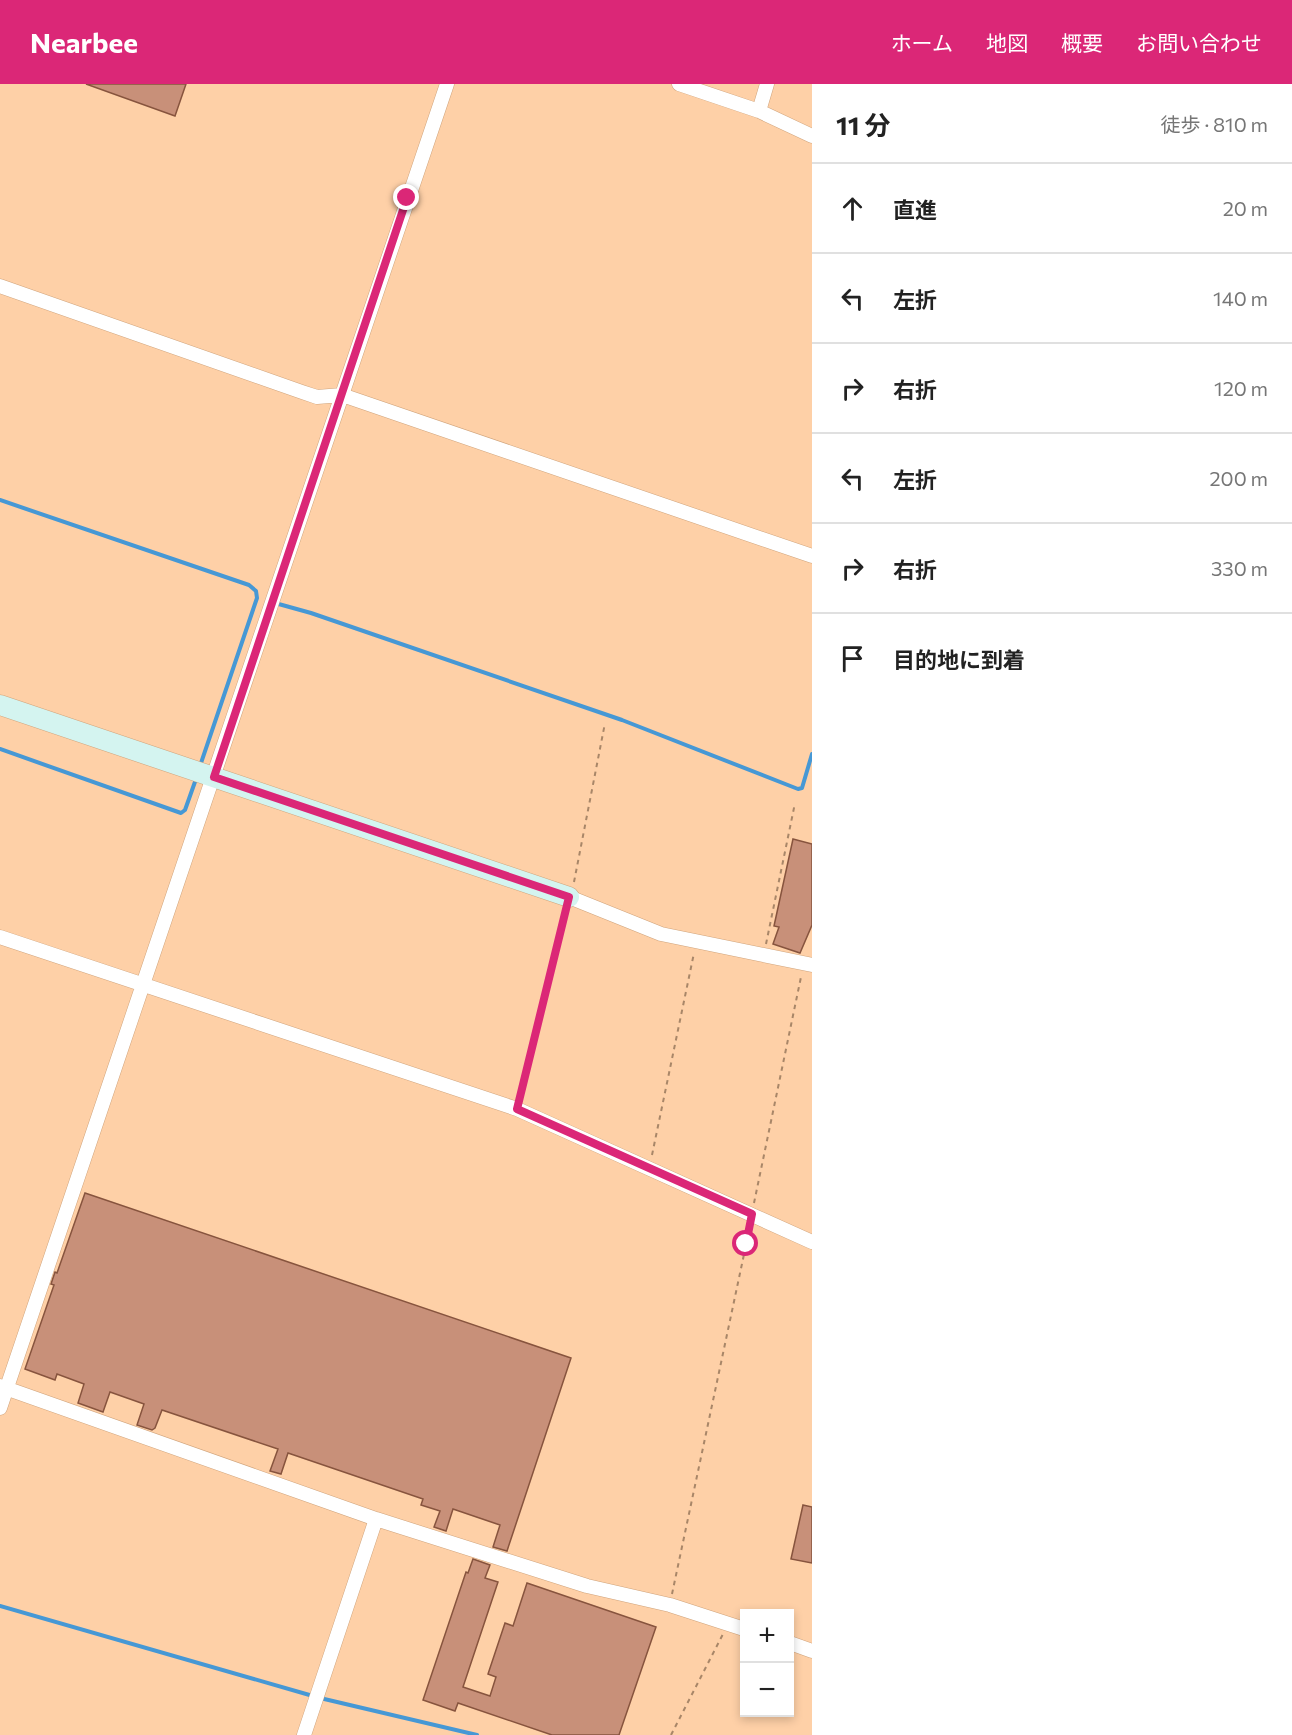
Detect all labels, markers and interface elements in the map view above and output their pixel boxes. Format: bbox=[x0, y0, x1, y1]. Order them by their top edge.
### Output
text: Nearbee bbox=[30, 25, 138, 59]
text: ホーム bbox=[891, 30, 953, 55]
text: 地図 bbox=[986, 30, 1028, 55]
text: 概要 bbox=[1061, 30, 1103, 55]
text: お問い合わせ bbox=[1136, 30, 1262, 55]
text: 11 分 bbox=[836, 109, 891, 140]
text: 徒歩 · 810 m bbox=[1161, 112, 1268, 136]
route end bbox=[393, 184, 419, 210]
icon: ahead bbox=[836, 192, 869, 225]
text: 直進 bbox=[893, 196, 937, 223]
text: 20 m bbox=[1223, 196, 1268, 220]
icon: left bbox=[836, 282, 869, 315]
text: 左折 bbox=[893, 286, 937, 313]
text: 140 m bbox=[1213, 286, 1268, 310]
icon: right bbox=[836, 372, 869, 405]
text: 右折 bbox=[893, 376, 937, 403]
text: 120 m bbox=[1214, 376, 1268, 400]
icon: left bbox=[836, 462, 869, 495]
text: 左折 bbox=[893, 466, 937, 493]
text: 200 m bbox=[1210, 466, 1268, 490]
icon: right bbox=[836, 552, 869, 585]
text: 右折 bbox=[893, 556, 937, 583]
text: 330 m bbox=[1211, 556, 1268, 580]
icon: arrive bbox=[836, 642, 869, 675]
text: 目的地に到着 bbox=[893, 646, 1025, 673]
route start bbox=[732, 1230, 758, 1256]
map controls bbox=[740, 1609, 794, 1717]
button: + bbox=[740, 1609, 794, 1663]
button: − bbox=[740, 1663, 794, 1717]

